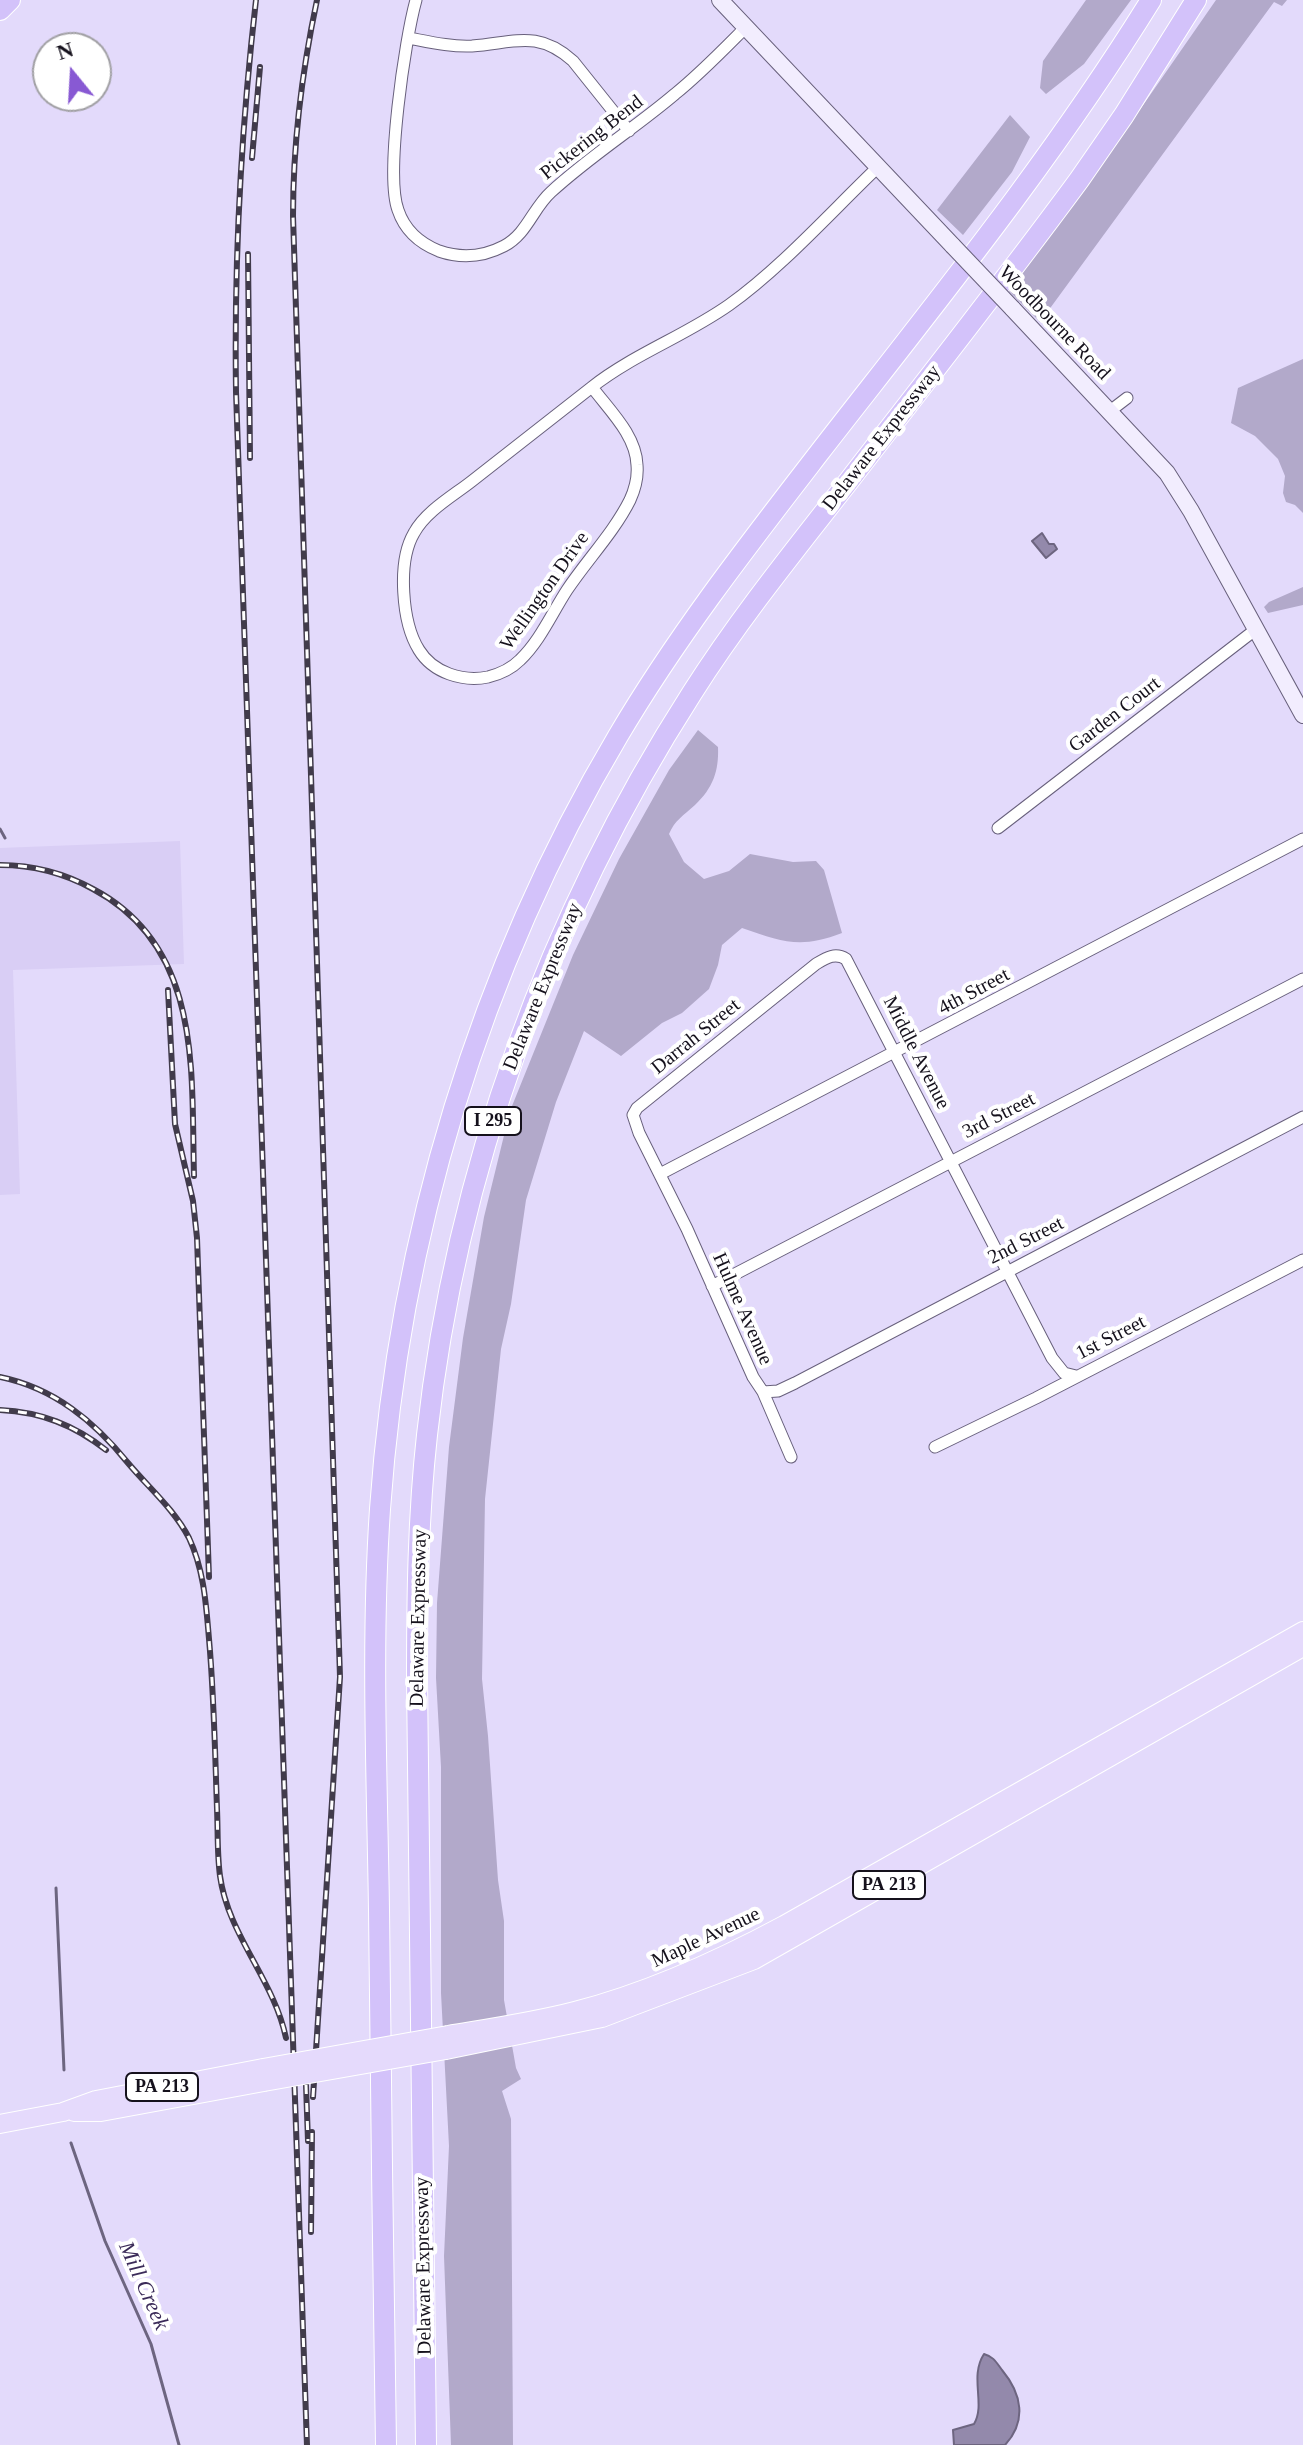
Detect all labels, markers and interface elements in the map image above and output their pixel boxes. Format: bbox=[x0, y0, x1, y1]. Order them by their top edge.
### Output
north arrow bbox=[32, 32, 112, 112]
text: N bbox=[54, 36, 76, 65]
street label: Pickering Bend bbox=[536, 90, 648, 186]
street label: Woodbourne Road bbox=[993, 261, 1115, 385]
street label: Delaware Expressway bbox=[818, 360, 946, 516]
street label: Wellington Drive bbox=[495, 527, 595, 655]
street label: Garden Court bbox=[1065, 672, 1165, 758]
street label: Delaware Expressway bbox=[498, 900, 588, 1074]
street label: 4th Street bbox=[934, 963, 1014, 1021]
street label: Middle Avenue bbox=[877, 993, 955, 1113]
street label: Darrah Street bbox=[647, 994, 745, 1080]
street label: 3rd Street bbox=[959, 1088, 1039, 1144]
road number: I 295 bbox=[465, 1107, 521, 1135]
street label: 2nd Street bbox=[984, 1212, 1068, 1270]
street label: Hulme Avenue bbox=[707, 1249, 777, 1369]
street label: 1st Street bbox=[1072, 1310, 1150, 1366]
street label: Delaware Expressway bbox=[405, 1529, 433, 1707]
road number: PA 213 bbox=[853, 1871, 925, 1899]
street label: Maple Avenue bbox=[648, 1902, 764, 1974]
road number: PA 213 bbox=[126, 2073, 198, 2101]
street label: Delaware Expressway bbox=[410, 2177, 438, 2355]
water label: Mill Creek bbox=[112, 2238, 174, 2334]

